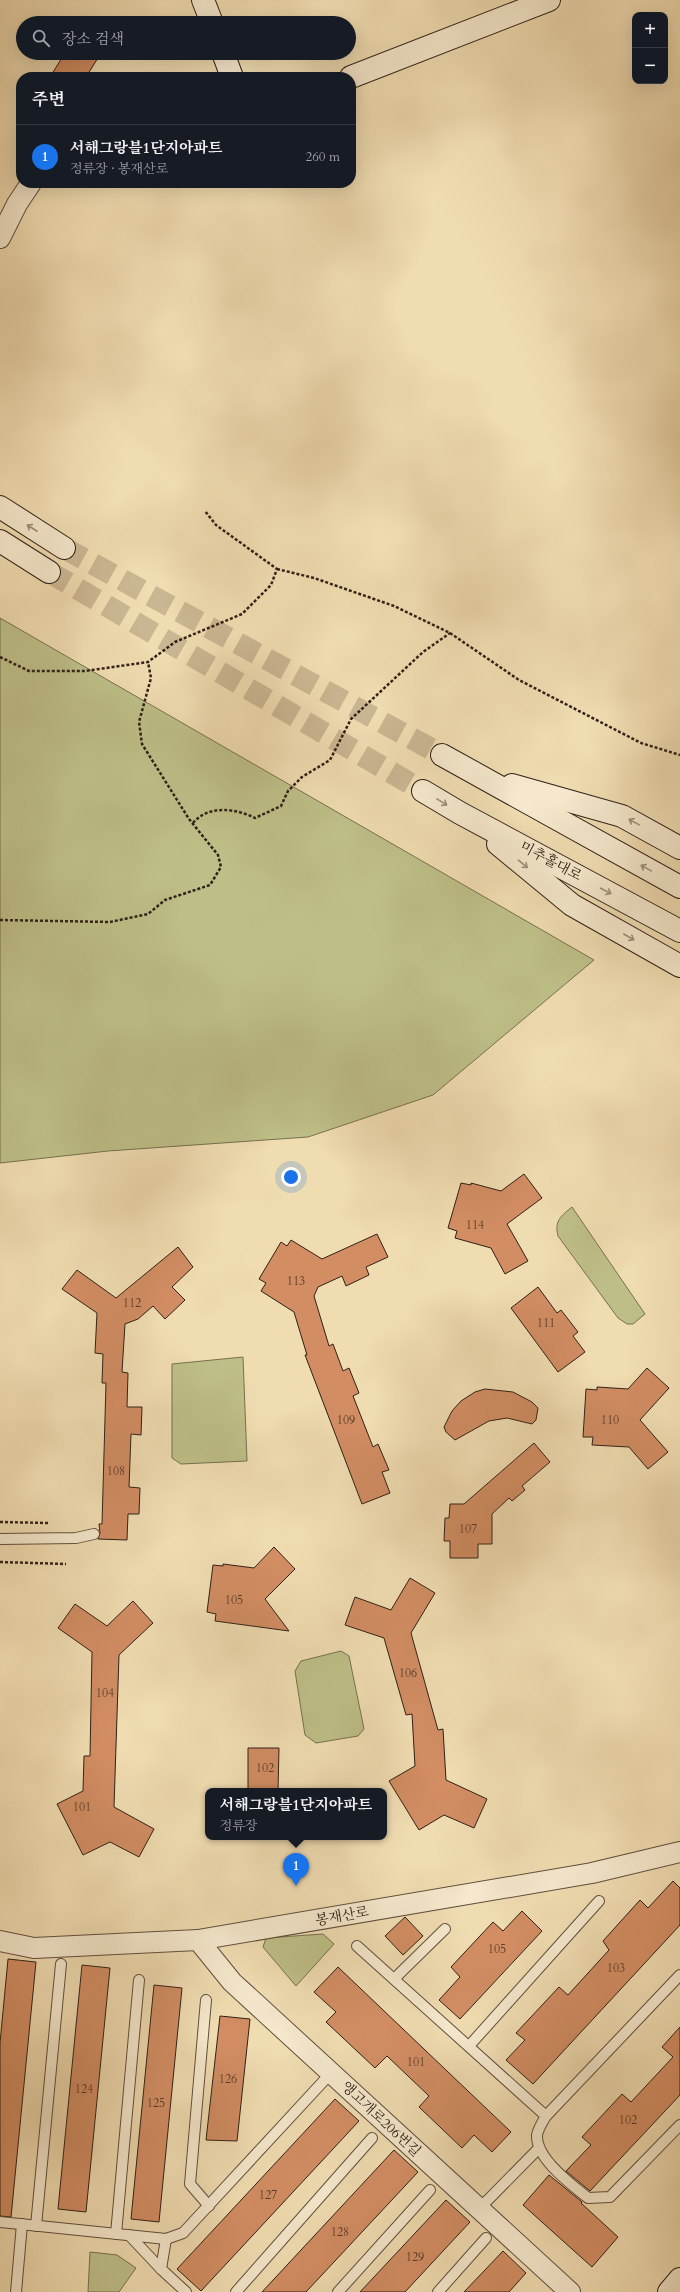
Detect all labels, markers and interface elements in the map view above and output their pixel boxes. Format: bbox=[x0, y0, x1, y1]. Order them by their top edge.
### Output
map controls bbox=[632, 12, 668, 84]
button: + bbox=[632, 12, 668, 48]
search box bbox=[16, 16, 356, 60]
icon: search bbox=[30, 27, 52, 49]
text: 장소 검색 bbox=[62, 29, 124, 49]
button: − bbox=[632, 48, 668, 84]
text: 주변 bbox=[32, 88, 65, 111]
text: 서해그랑블1단지아파트 bbox=[70, 138, 223, 158]
text: 1 bbox=[42, 148, 48, 166]
text: 260 m bbox=[306, 148, 340, 166]
text: 정류장 · 봉재산로 bbox=[70, 160, 168, 178]
one-way arrow bbox=[27, 524, 38, 532]
one-way arrow bbox=[436, 798, 448, 806]
one-way arrow bbox=[628, 818, 640, 826]
street label: 미추홀대로 bbox=[517, 837, 586, 885]
one-way arrow bbox=[517, 860, 528, 869]
one-way arrow bbox=[640, 864, 652, 872]
one-way arrow bbox=[599, 887, 611, 895]
one-way arrow bbox=[623, 934, 635, 942]
your location bbox=[281, 1167, 301, 1187]
house number: 114 bbox=[466, 1217, 484, 1233]
house number: 113 bbox=[287, 1273, 305, 1289]
house number: 112 bbox=[123, 1295, 141, 1311]
house number: 111 bbox=[537, 1315, 555, 1331]
house number: 109 bbox=[337, 1412, 355, 1428]
house number: 110 bbox=[601, 1412, 619, 1428]
house number: 108 bbox=[107, 1463, 125, 1479]
house number: 107 bbox=[459, 1521, 477, 1537]
house number: 105 bbox=[225, 1592, 243, 1608]
house number: 106 bbox=[399, 1665, 417, 1681]
house number: 104 bbox=[96, 1685, 114, 1701]
house number: 102 bbox=[256, 1760, 274, 1776]
popup bbox=[205, 1788, 387, 1840]
text: 서해그랑블1단지아파트 bbox=[220, 1795, 372, 1815]
house number: 101 bbox=[73, 1799, 91, 1815]
text: 정류장 bbox=[220, 1817, 257, 1835]
pin: 1 bbox=[283, 1853, 309, 1886]
street label: 봉재산로 bbox=[314, 1902, 371, 1930]
house number: 105 bbox=[488, 1941, 506, 1957]
house number: 103 bbox=[607, 1960, 625, 1976]
house number: 101 bbox=[407, 2054, 425, 2070]
house number: 126 bbox=[219, 2071, 237, 2087]
street label: 앵고개로206번길 bbox=[337, 2077, 425, 2161]
house number: 124 bbox=[75, 2081, 93, 2097]
house number: 125 bbox=[147, 2095, 165, 2111]
house number: 102 bbox=[619, 2112, 637, 2128]
house number: 127 bbox=[259, 2187, 277, 2203]
house number: 128 bbox=[331, 2224, 349, 2240]
house number: 129 bbox=[406, 2249, 424, 2265]

